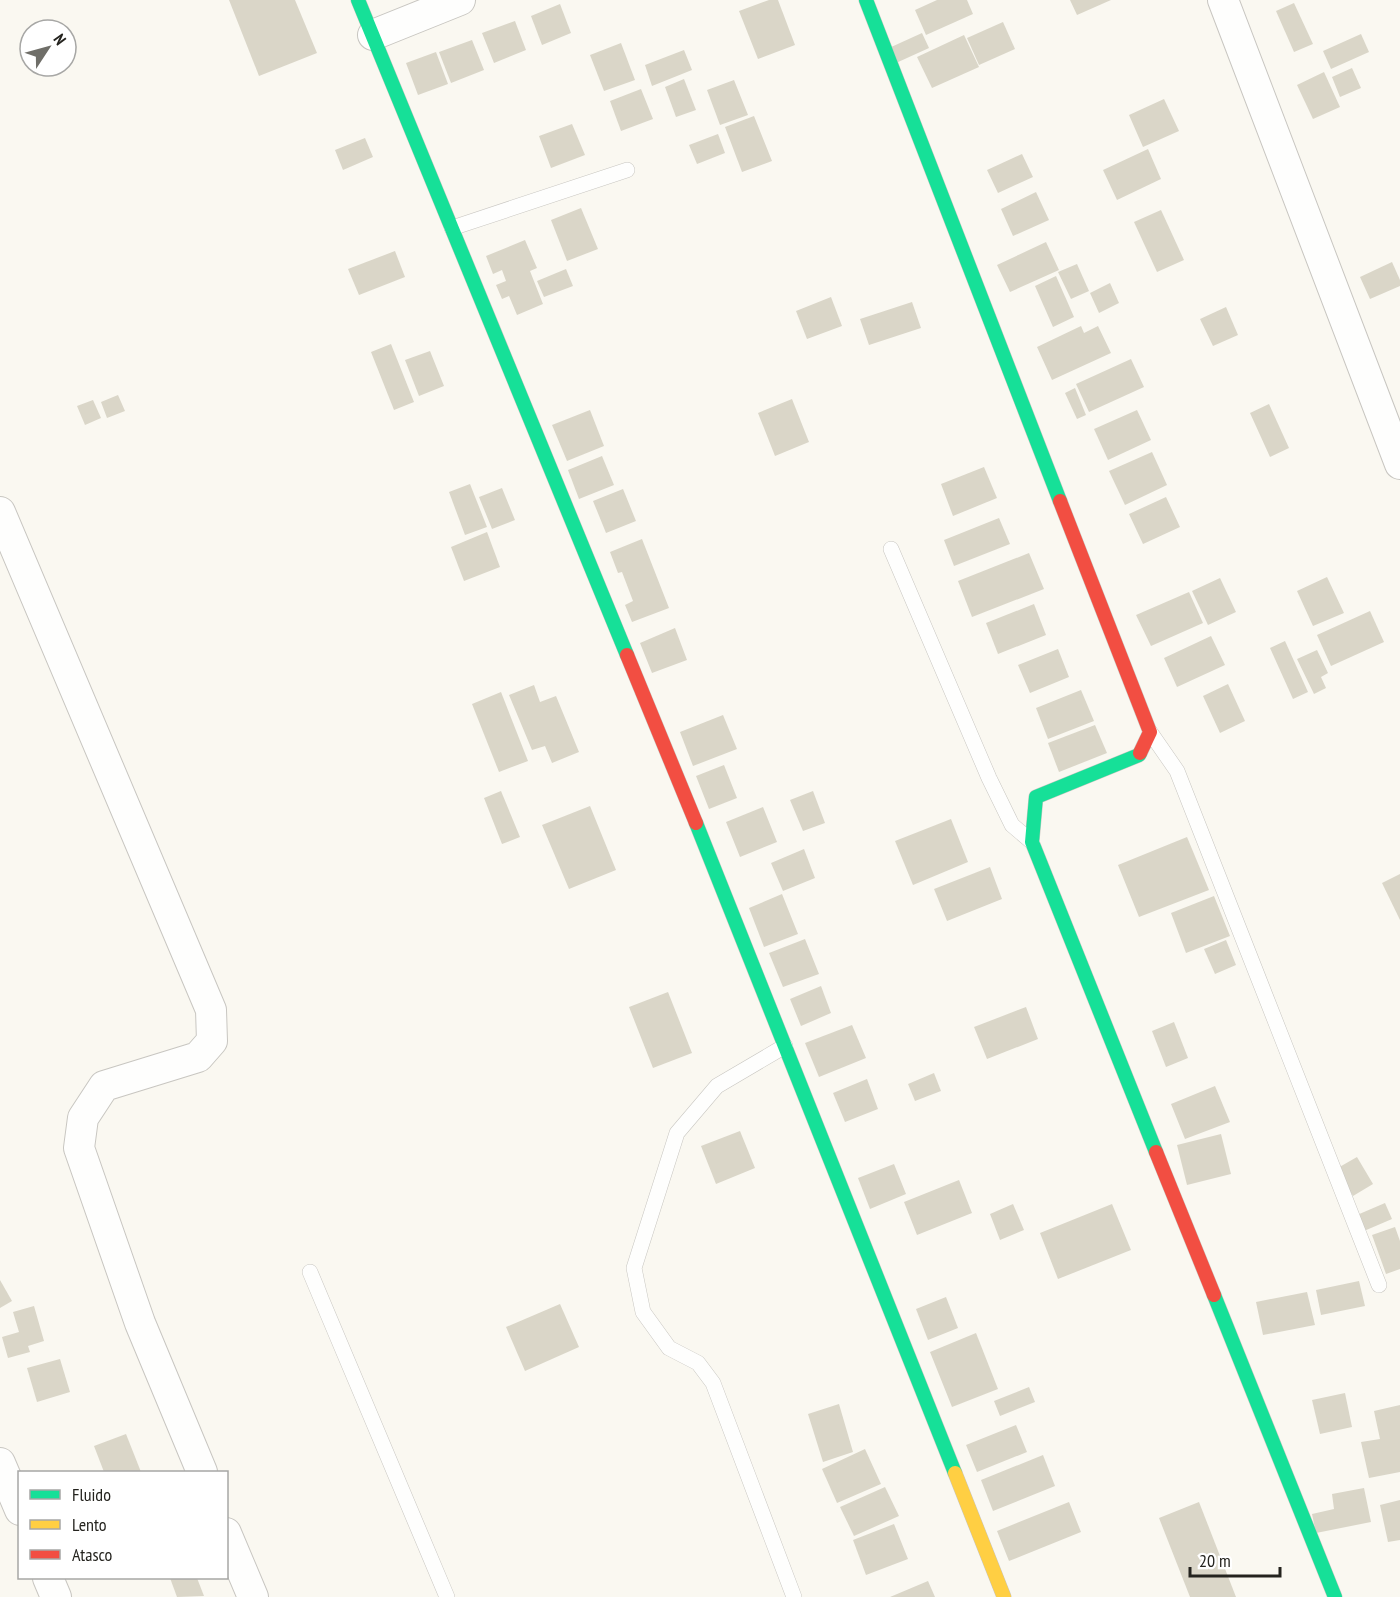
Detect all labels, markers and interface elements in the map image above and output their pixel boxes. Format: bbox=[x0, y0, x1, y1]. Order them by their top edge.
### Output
north arrow bbox=[18, 18, 78, 78]
text: N bbox=[50, 30, 71, 49]
legend bbox=[18, 1471, 228, 1579]
text: Fluido bbox=[72, 1483, 111, 1506]
text: Lento bbox=[72, 1513, 107, 1536]
scale bar bbox=[1190, 1540, 1280, 1578]
text: Atasco bbox=[72, 1543, 113, 1566]
text: 20 m bbox=[1199, 1549, 1231, 1572]

